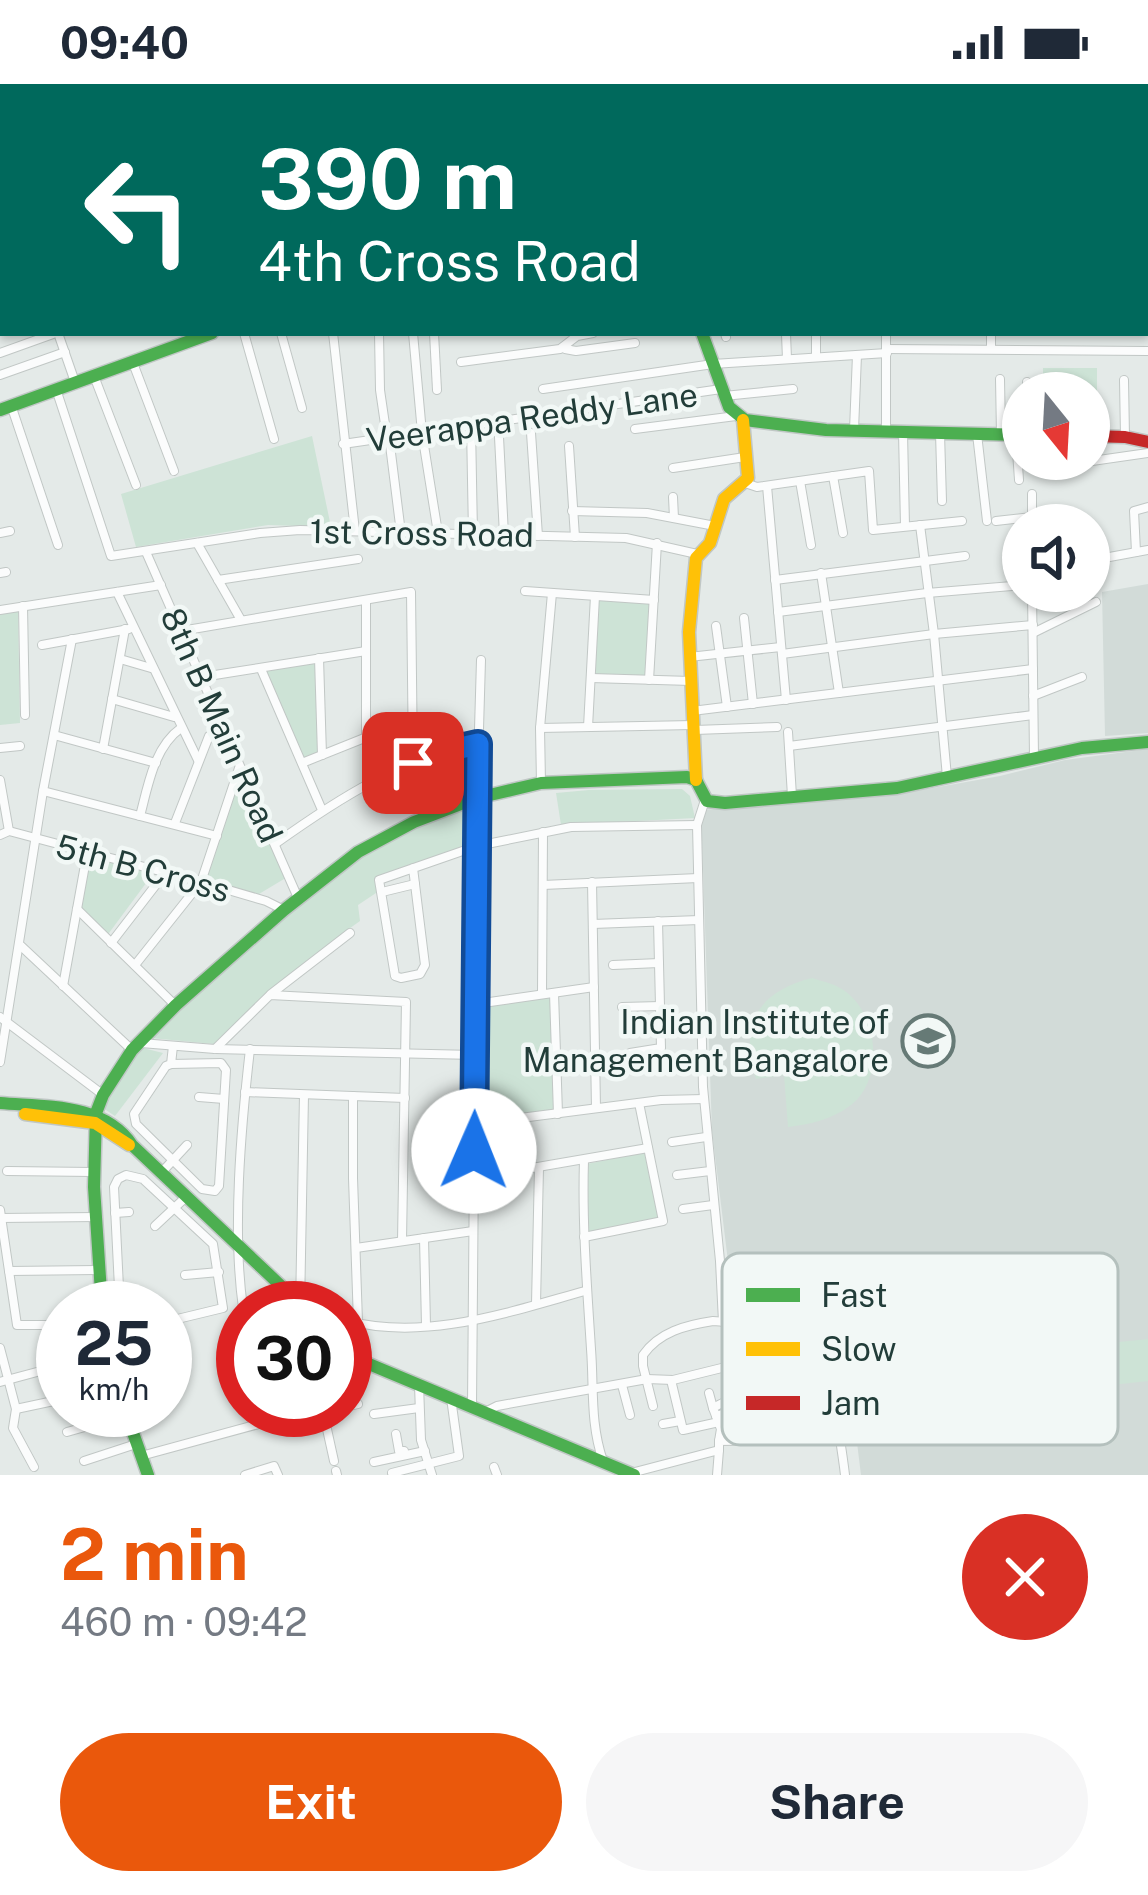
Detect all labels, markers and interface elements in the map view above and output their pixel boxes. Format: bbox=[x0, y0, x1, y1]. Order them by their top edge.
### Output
text: 09:40 bbox=[60, 16, 189, 69]
text: 390 m bbox=[258, 129, 517, 228]
icon: left bbox=[60, 132, 216, 288]
text: 4th Cross Road bbox=[258, 230, 641, 293]
north arrow bbox=[1002, 372, 1110, 480]
map controls bbox=[1002, 372, 1110, 612]
street label: Veerappa Reddy Lane bbox=[364, 375, 700, 459]
button: sound bbox=[1002, 504, 1110, 612]
street label: 1st Cross Road bbox=[310, 512, 534, 554]
street label: 8th B Main Road bbox=[153, 602, 291, 848]
pin bbox=[362, 712, 464, 814]
icon: arrive bbox=[380, 730, 446, 796]
street label: 5th B Cross bbox=[52, 827, 234, 909]
place label: Indian Institute of Management Bangalore bbox=[522, 1003, 889, 1079]
school or university icon: Indian Institute of Management Bangalore bbox=[900, 1013, 956, 1069]
position arrow bbox=[411, 1088, 537, 1214]
legend bbox=[722, 1253, 1118, 1445]
text: Fast bbox=[821, 1276, 888, 1314]
speed limit sign: 30 bbox=[216, 1281, 372, 1437]
text: 25 bbox=[75, 1308, 153, 1379]
text: Slow bbox=[821, 1330, 896, 1368]
text: km/h bbox=[79, 1371, 149, 1407]
text: Jam bbox=[821, 1384, 881, 1422]
text: 2 min bbox=[60, 1512, 249, 1596]
button: close bbox=[962, 1514, 1088, 1640]
text: 460 m · 09:42 bbox=[60, 1599, 308, 1645]
button: Exit bbox=[60, 1733, 562, 1871]
button: Share bbox=[586, 1733, 1088, 1871]

